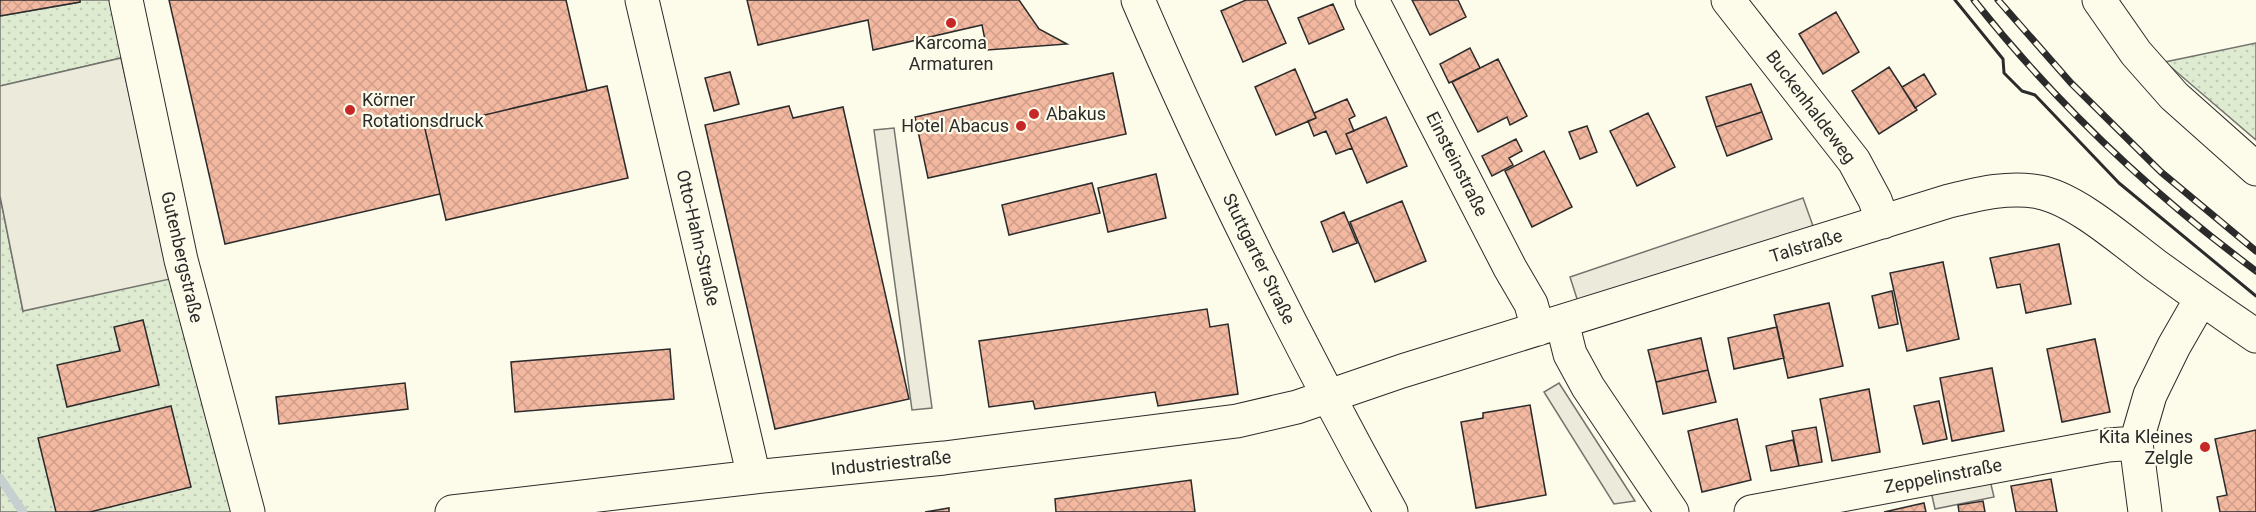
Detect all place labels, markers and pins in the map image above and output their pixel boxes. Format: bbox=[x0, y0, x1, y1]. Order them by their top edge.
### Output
marker: Karcoma Armaturen bbox=[944, 16, 958, 30]
place label: Karcoma Armaturen bbox=[909, 32, 993, 74]
place label: Körner Rotationsdruck bbox=[362, 89, 484, 131]
marker: Körner Rotationsdruck bbox=[343, 103, 357, 117]
place label: Abakus bbox=[1046, 103, 1106, 124]
marker: Abakus bbox=[1027, 107, 1041, 121]
place label: Hotel Abacus bbox=[901, 115, 1009, 136]
marker: Hotel Abacus bbox=[1014, 119, 1028, 133]
place label: Kita Kleines Zelgle bbox=[2099, 426, 2193, 468]
marker: Kita Kleines Zelgle bbox=[2198, 440, 2212, 454]

